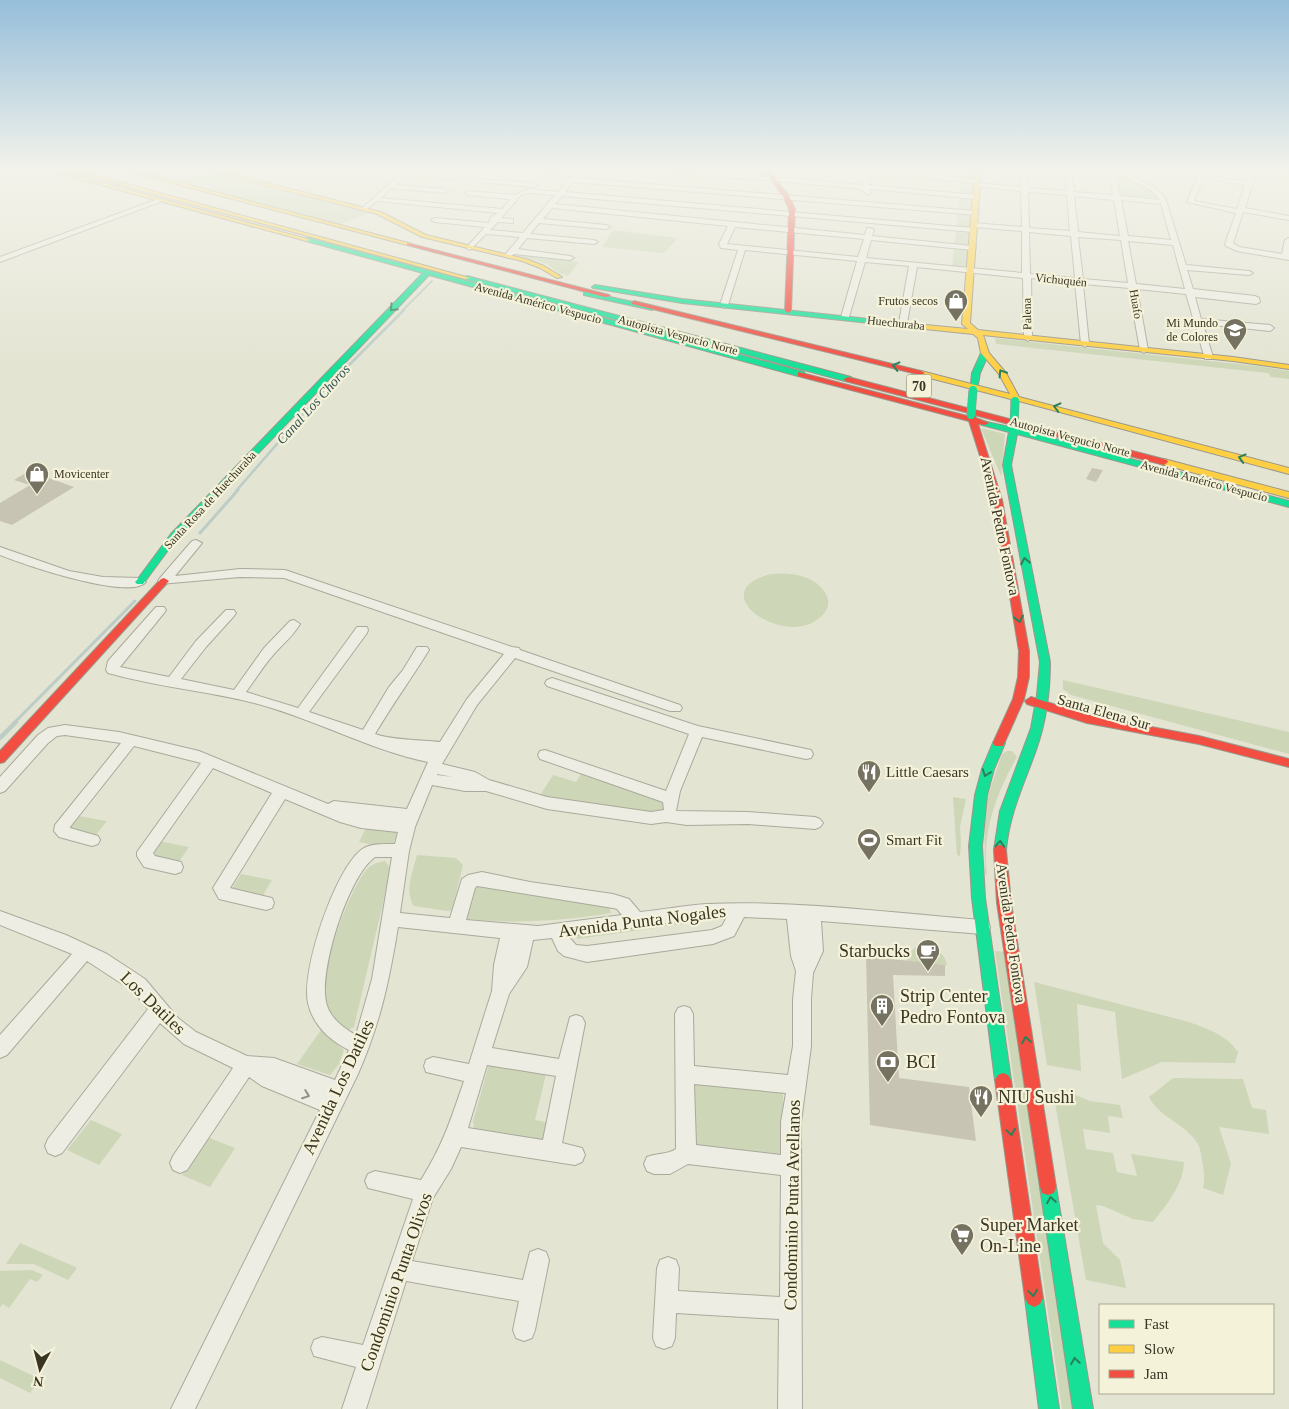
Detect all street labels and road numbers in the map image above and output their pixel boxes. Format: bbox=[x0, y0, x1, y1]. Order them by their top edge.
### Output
street label: Vichuquén bbox=[1034, 270, 1088, 290]
street label: Avenida Américo Vespucio bbox=[473, 279, 603, 327]
street label: Huafo bbox=[1127, 288, 1145, 320]
street label: Palena bbox=[1020, 297, 1034, 330]
street label: Autopista Vespucio Norte bbox=[616, 312, 740, 358]
street label: Huechuraba bbox=[866, 313, 926, 333]
road number: 70 bbox=[906, 374, 932, 398]
street label: Autopista Vespucio Norte bbox=[1008, 414, 1132, 460]
street label: Santa Rosa de Huechuraba bbox=[161, 448, 260, 552]
street label: Avenida Pedro Fontova bbox=[977, 455, 1023, 597]
street label: Avenida Américo Vespucio bbox=[1139, 457, 1269, 505]
street label: Santa Elena Sur bbox=[1056, 691, 1152, 733]
street label: Avenida Pedro Fontova bbox=[993, 862, 1029, 1004]
street label: Avenida Punta Nogales bbox=[557, 901, 727, 941]
street label: Los Datiles bbox=[116, 967, 190, 1039]
street label: Avenida Los Datiles bbox=[298, 1016, 378, 1158]
street label: Condominio Punta Avellanos bbox=[780, 1100, 804, 1310]
street label: Condominio Punta Olivos bbox=[356, 1190, 436, 1374]

